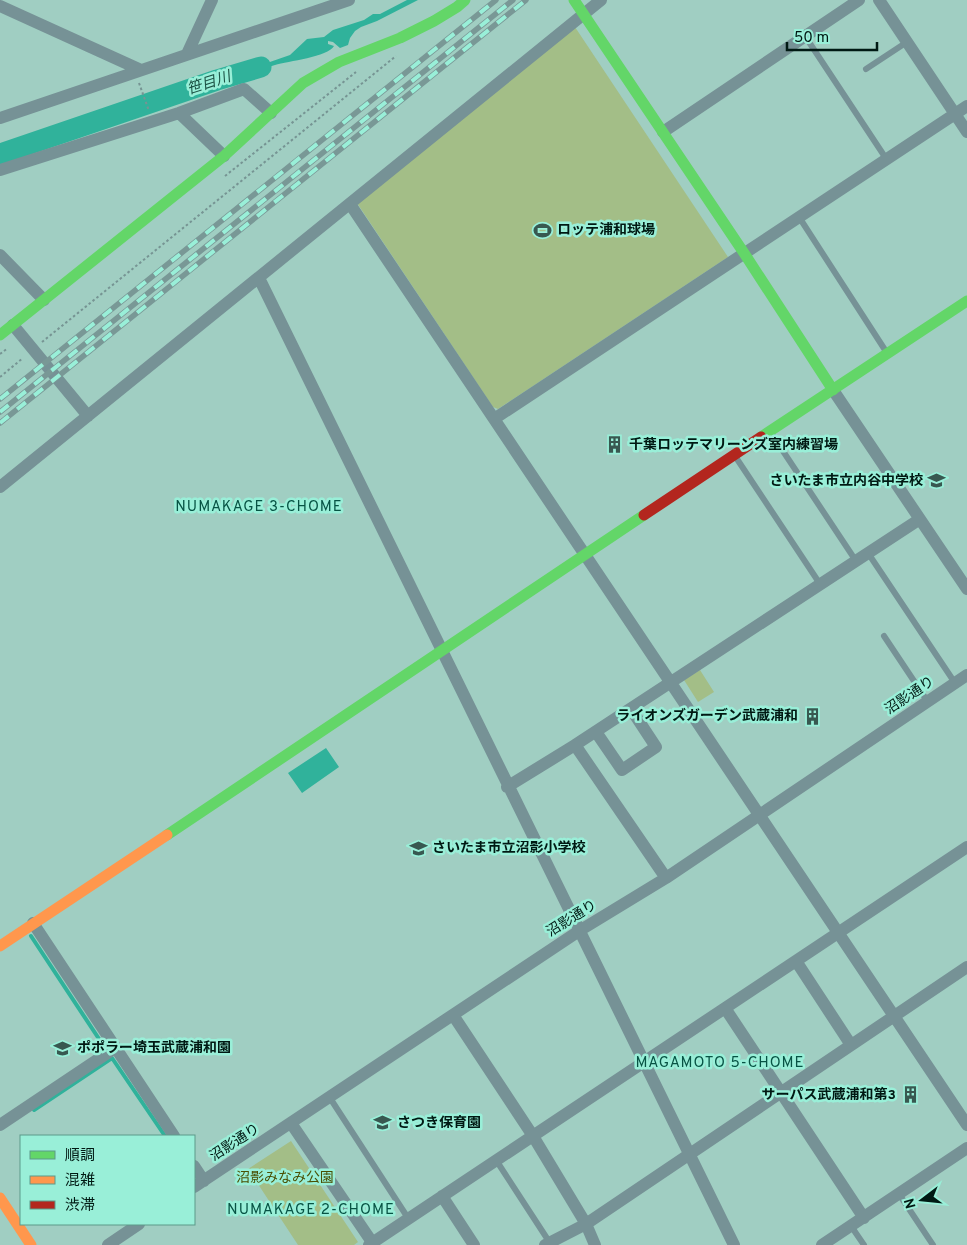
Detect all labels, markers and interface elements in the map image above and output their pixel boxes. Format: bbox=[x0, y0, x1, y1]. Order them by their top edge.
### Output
scale bar bbox=[787, 20, 877, 52]
text: 50 m bbox=[794, 29, 829, 48]
water label: 笹目川 bbox=[185, 67, 235, 100]
sports icon: ロッテ浦和球場 bbox=[533, 220, 553, 240]
place label: ロッテ浦和球場 bbox=[557, 221, 655, 239]
building icon: 千葉ロッテマリーンズ室内練習場 bbox=[605, 435, 625, 455]
place label: 千葉ロッテマリーンズ室内練習場 bbox=[629, 436, 838, 454]
school or university icon: さいたま市立内谷中学校 bbox=[927, 471, 947, 491]
place label: さいたま市立内谷中学校 bbox=[769, 473, 923, 490]
district label: NUMAKAGE 3-CHOME bbox=[175, 498, 343, 517]
street label: 沼影通り bbox=[882, 673, 938, 719]
building icon: ライオンズガーデン武蔵浦和 bbox=[802, 706, 822, 726]
place label: ライオンズガーデン武蔵浦和 bbox=[616, 707, 798, 725]
school or university icon: さいたま市立沼影小学校 bbox=[408, 838, 428, 858]
place label: さいたま市立沼影小学校 bbox=[432, 840, 586, 857]
street label: 沼影通り bbox=[544, 897, 600, 941]
school or university icon: ポポラー埼玉武蔵浦和園 bbox=[53, 1038, 73, 1058]
place label: ポポラー埼玉武蔵浦和園 bbox=[77, 1039, 231, 1057]
district label: MAGAMOTO 5-CHOME bbox=[635, 1054, 805, 1073]
building icon: サーパス武蔵浦和第3 bbox=[900, 1085, 920, 1105]
place label: サーパス武蔵浦和第3 bbox=[762, 1086, 896, 1104]
school or university icon: さつき保育園 bbox=[373, 1113, 393, 1133]
place label: さつき保育園 bbox=[397, 1115, 481, 1132]
street label: 沼影通り bbox=[207, 1121, 263, 1165]
legend bbox=[20, 1135, 195, 1225]
text: 順調 bbox=[65, 1147, 95, 1166]
park label: 沼影みなみ公園 bbox=[236, 1170, 334, 1187]
text: 混雑 bbox=[65, 1172, 95, 1191]
north arrow bbox=[897, 1175, 947, 1225]
text: N bbox=[901, 1196, 921, 1210]
text: 渋滞 bbox=[65, 1197, 95, 1216]
district label: NUMAKAGE 2-CHOME bbox=[227, 1201, 395, 1220]

